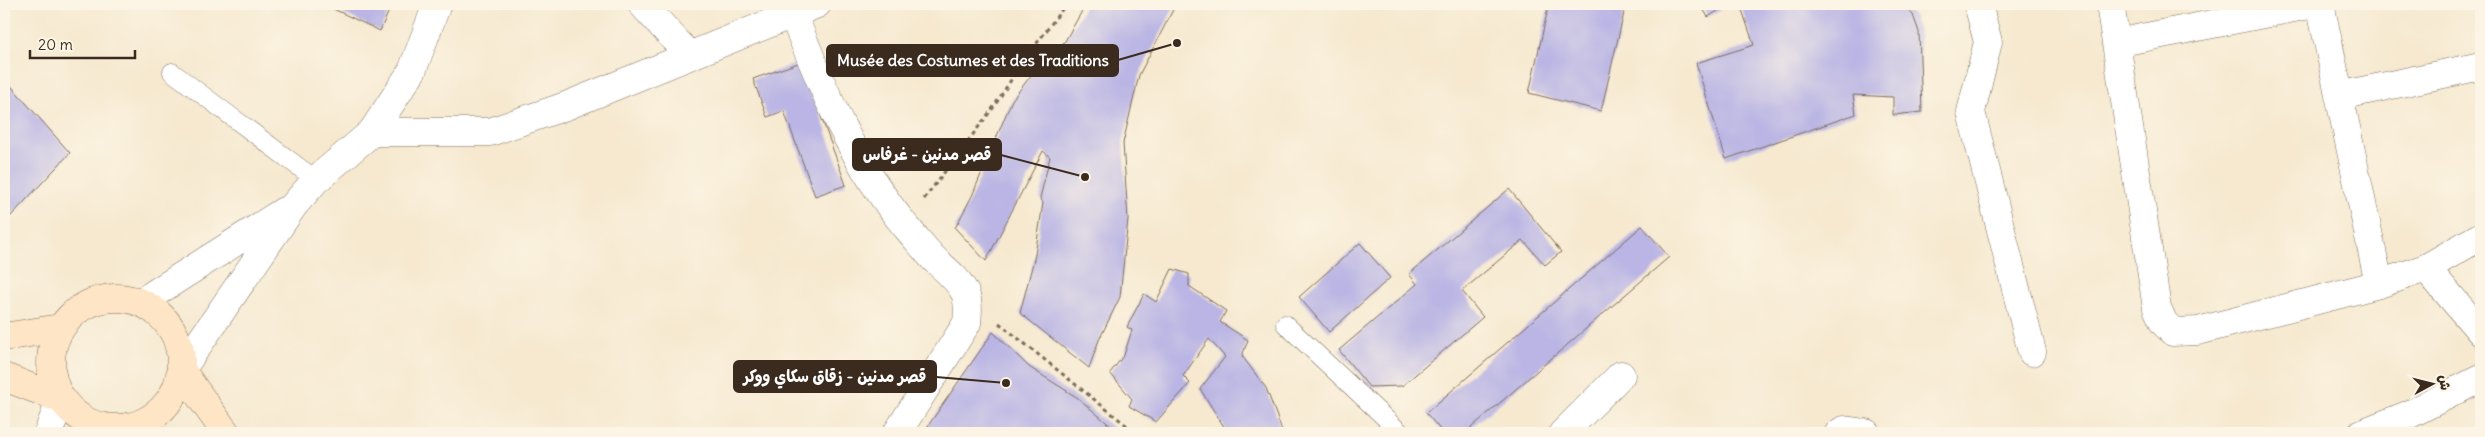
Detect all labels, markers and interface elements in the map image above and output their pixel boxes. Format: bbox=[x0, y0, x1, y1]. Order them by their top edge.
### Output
scale bar bbox=[30, 28, 135, 60]
text: 20 m bbox=[38, 35, 73, 54]
callout: Musée des Costumes et des Traditions bbox=[827, 45, 1118, 76]
text: Musée des Costumes et des Traditions bbox=[837, 50, 1109, 70]
callout: قصر مدنين - غرفاس bbox=[853, 139, 1001, 170]
text: قصر مدنين - غرفاس bbox=[863, 144, 991, 164]
north arrow bbox=[2408, 360, 2458, 410]
callout: قصر مدنين - زقاق سكاي ووكر bbox=[734, 361, 936, 392]
text: قصر مدنين - زقاق سكاي ووكر bbox=[742, 366, 926, 389]
text: ش bbox=[2435, 374, 2455, 391]

